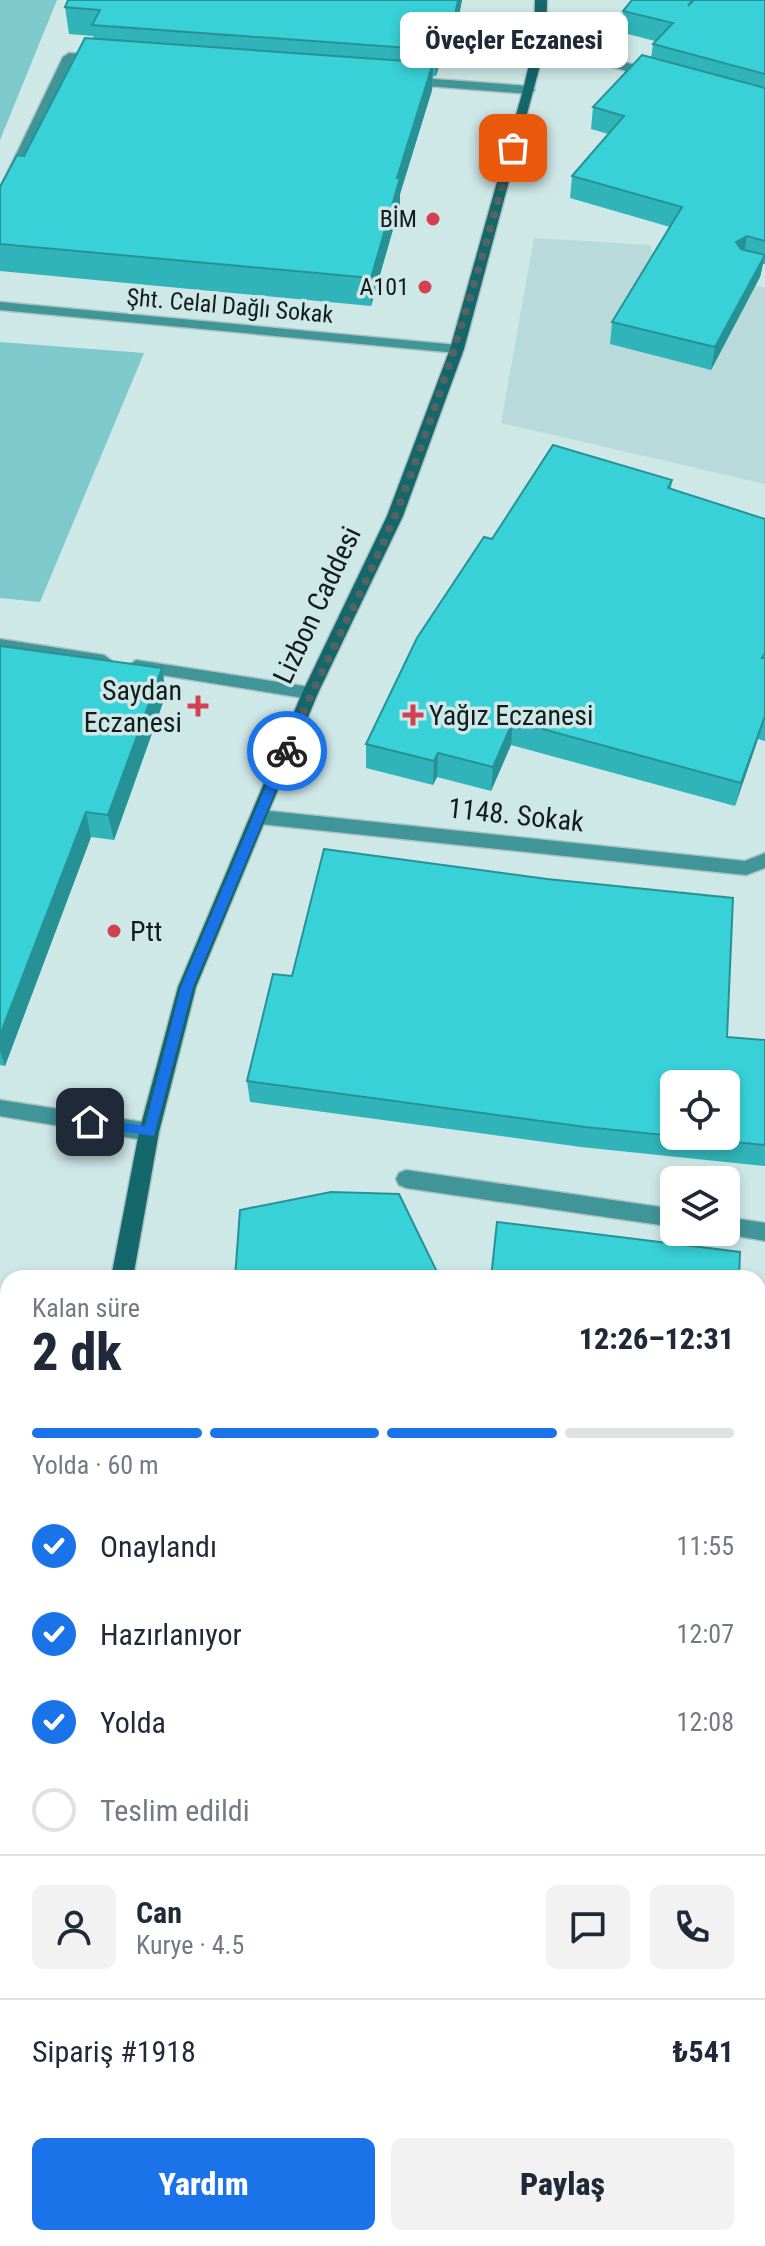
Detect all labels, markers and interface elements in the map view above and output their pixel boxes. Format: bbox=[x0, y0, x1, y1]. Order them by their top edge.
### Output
callout: Öveçler Eczanesi bbox=[399, 12, 627, 68]
text: Öveçler Eczanesi bbox=[425, 25, 603, 55]
pin bbox=[479, 114, 547, 182]
icon: bag bbox=[491, 126, 535, 170]
place label: BİM bbox=[380, 205, 417, 233]
marker: BİM bbox=[424, 210, 442, 228]
place label: A101 bbox=[360, 273, 409, 301]
marker: A101 bbox=[416, 278, 434, 296]
street label: Şht. Celal Dağlı Sokak bbox=[126, 283, 335, 329]
street label: Lizbon Caddesi bbox=[266, 521, 368, 689]
place label: Saydan Eczanesi bbox=[84, 674, 182, 739]
marker: Saydan Eczanesi bbox=[189, 697, 207, 715]
place label: Yağız Eczanesi bbox=[429, 699, 593, 732]
marker: Yağız Eczanesi bbox=[404, 706, 422, 724]
courier bbox=[247, 711, 327, 791]
icon: bike bbox=[265, 729, 309, 773]
street label: 1148. Sokak bbox=[446, 791, 586, 839]
place label: Ptt bbox=[130, 915, 162, 948]
marker: Ptt bbox=[105, 922, 123, 940]
map controls bbox=[660, 1070, 740, 1246]
button: locate bbox=[660, 1070, 740, 1150]
pin bbox=[56, 1088, 124, 1156]
icon: home bbox=[68, 1100, 112, 1144]
button: layers bbox=[660, 1166, 740, 1246]
text: Kalan süre bbox=[32, 1293, 140, 1323]
text: 12:26–12:31 bbox=[579, 1321, 734, 1356]
text: 2 dk bbox=[32, 1322, 121, 1383]
text: Yolda · 60 m bbox=[32, 1450, 159, 1480]
icon: check bbox=[32, 1524, 76, 1568]
text: Onaylandı bbox=[100, 1529, 217, 1564]
text: 11:55 bbox=[677, 1531, 734, 1561]
icon: check bbox=[32, 1612, 76, 1656]
text: Hazırlanıyor bbox=[100, 1617, 242, 1652]
text: 12:07 bbox=[677, 1619, 734, 1649]
icon: check bbox=[32, 1700, 76, 1744]
text: Yolda bbox=[100, 1705, 166, 1740]
text: 12:08 bbox=[677, 1707, 734, 1737]
text: Teslim edildi bbox=[100, 1793, 250, 1828]
button: person bbox=[32, 1885, 116, 1969]
button: chat bbox=[546, 1885, 630, 1969]
button: phone bbox=[650, 1885, 734, 1969]
text: Can bbox=[136, 1895, 182, 1930]
text: Kurye · 4.5 bbox=[136, 1930, 244, 1960]
text: Sipariş #1918 bbox=[32, 2034, 196, 2069]
text: ₺541 bbox=[672, 2034, 734, 2069]
button: Yardım bbox=[32, 2138, 375, 2230]
button: Paylaş bbox=[391, 2138, 734, 2230]

